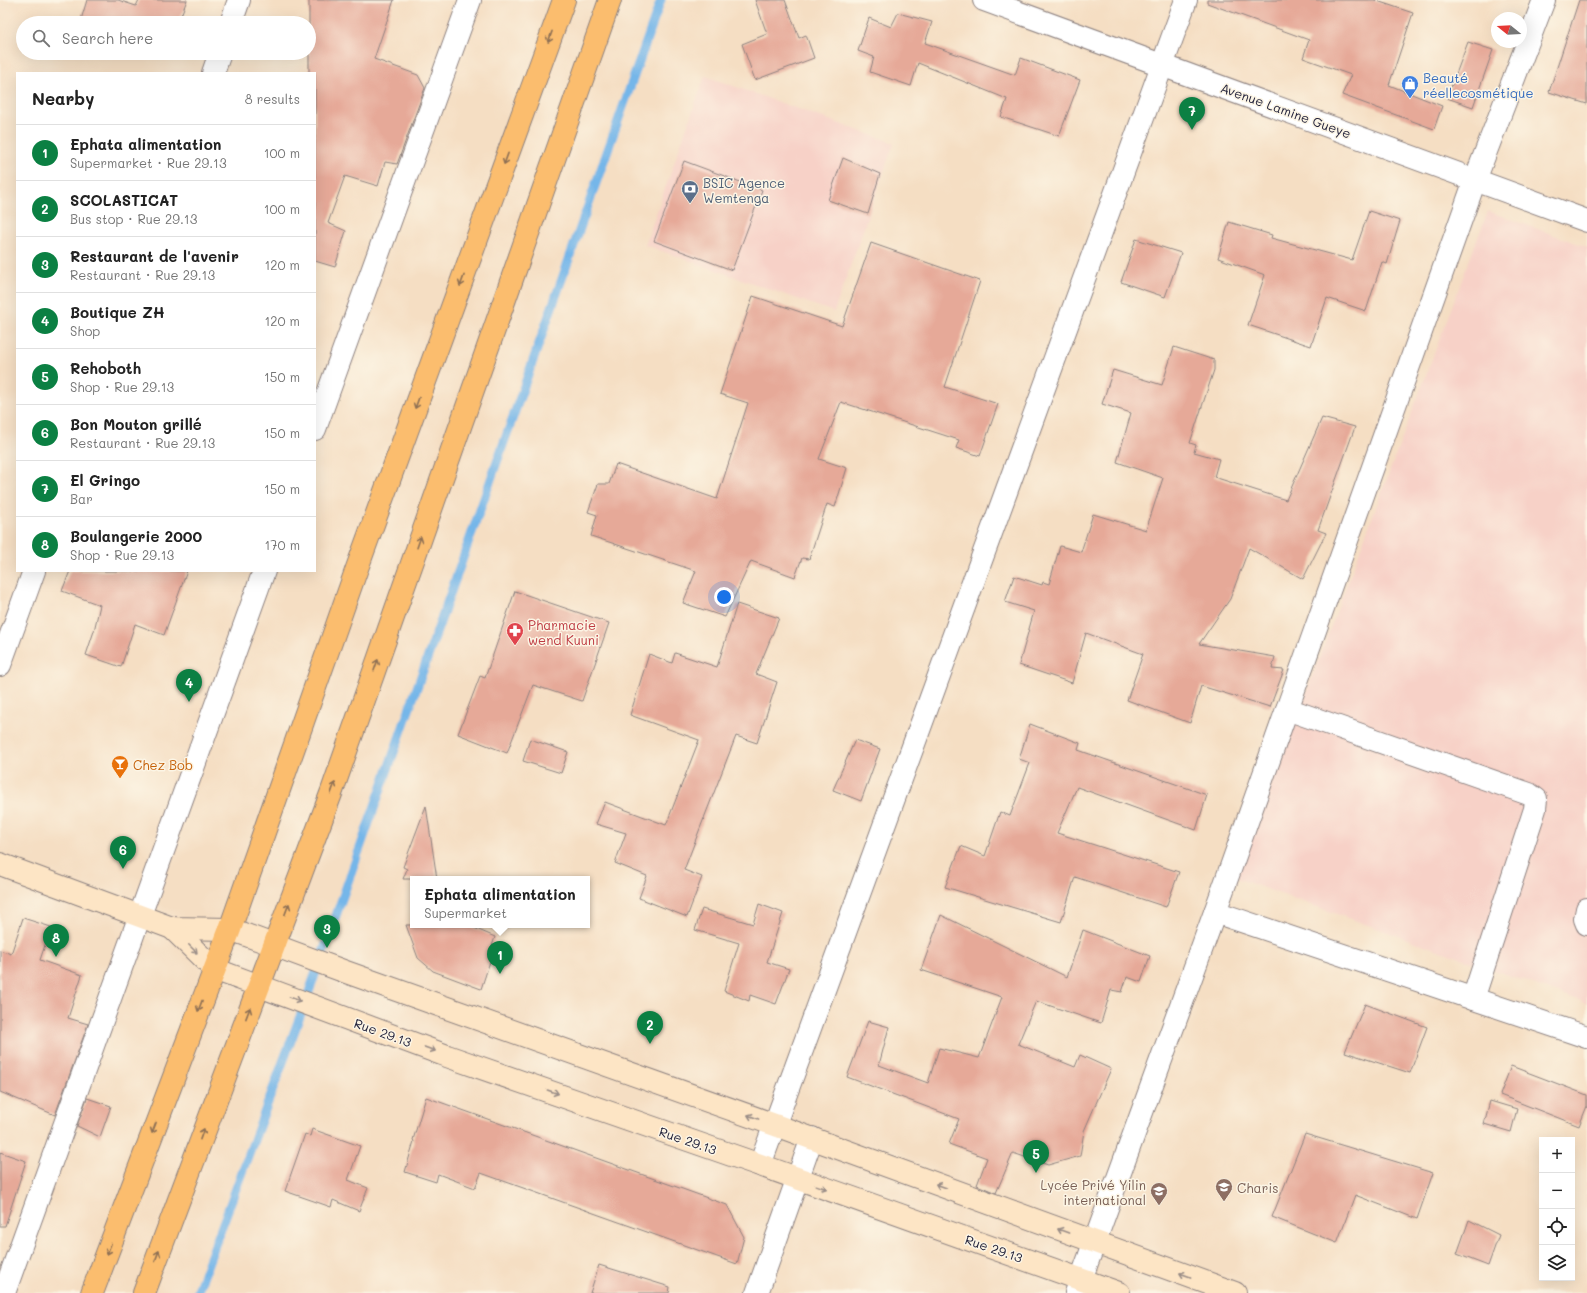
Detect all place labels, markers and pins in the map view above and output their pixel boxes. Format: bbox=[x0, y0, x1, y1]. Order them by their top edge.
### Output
place label: Beauté réellecosmétique bbox=[1423, 69, 1533, 101]
shop icon: Beauté réellecosmétique bbox=[1400, 74, 1420, 99]
pin: 7 bbox=[1179, 97, 1205, 130]
place label: BSIC Agence Wemtenga bbox=[703, 174, 785, 206]
bank icon: BSIC Agence Wemtenga bbox=[680, 179, 700, 204]
place label: Pharmacie wend Kuuni bbox=[528, 616, 599, 648]
pharmacy icon: Pharmacie wend Kuuni bbox=[505, 621, 525, 646]
pin: 4 bbox=[176, 669, 202, 702]
bar icon: Chez Bob bbox=[110, 754, 130, 779]
place label: Chez Bob bbox=[133, 756, 193, 773]
pin: 6 bbox=[110, 836, 136, 869]
pin: 3 bbox=[314, 915, 340, 948]
pin: 8 bbox=[43, 924, 69, 957]
pin: 1 bbox=[487, 941, 513, 974]
pin: 2 bbox=[637, 1011, 663, 1044]
pin: 5 bbox=[1023, 1140, 1049, 1173]
place label: Lycée Privé Yilin international bbox=[1040, 1176, 1146, 1208]
school or university icon: Charis bbox=[1214, 1177, 1234, 1202]
place label: Charis bbox=[1237, 1179, 1279, 1196]
school or university icon: Lycée Privé Yilin international bbox=[1149, 1181, 1169, 1206]

